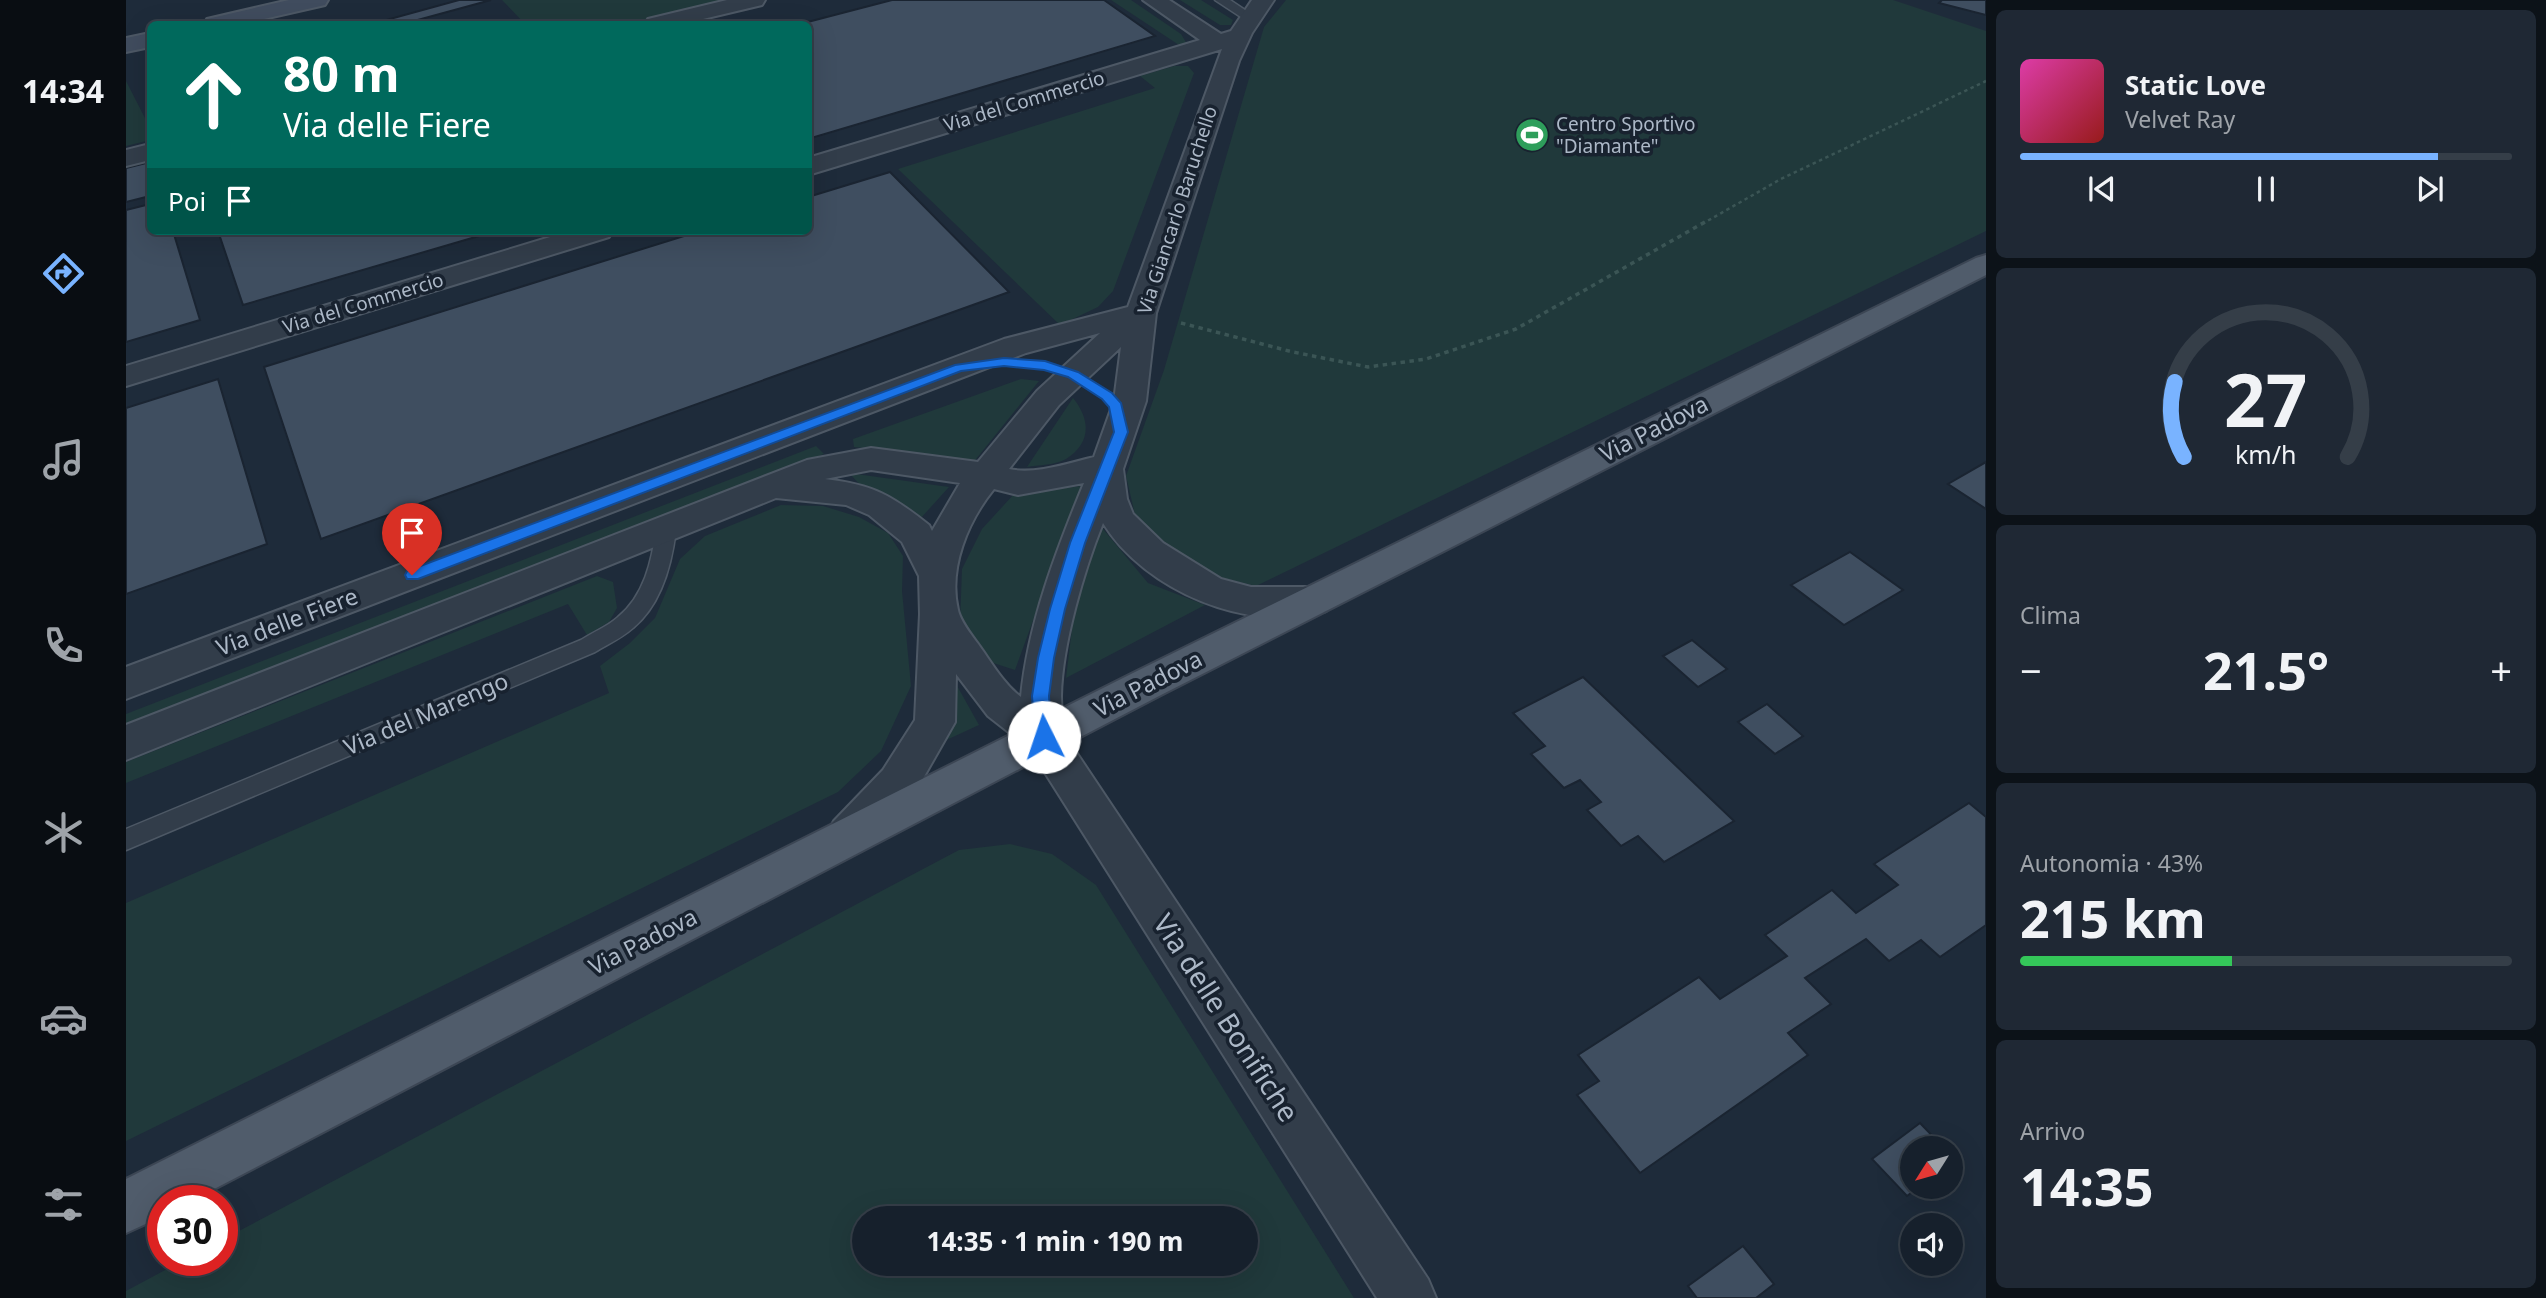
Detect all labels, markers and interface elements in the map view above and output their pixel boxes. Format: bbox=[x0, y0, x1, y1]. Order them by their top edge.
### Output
text: 80 m bbox=[283, 40, 400, 106]
icon: ahead bbox=[168, 49, 259, 140]
street label: Via del Commercio bbox=[940, 64, 1108, 138]
text: Static Love bbox=[2125, 67, 2266, 103]
text: 14:34 bbox=[22, 69, 104, 112]
text: Via delle Fiere bbox=[283, 103, 491, 146]
street label: Via Giancarlo Baruchello bbox=[1131, 103, 1223, 317]
text: Velvet Ray bbox=[2125, 103, 2235, 135]
place label: Centro Sportivo "Diamante" bbox=[1556, 111, 1696, 159]
sports icon: Centro Sportivo "Diamante" bbox=[1513, 116, 1551, 154]
icon: previous bbox=[2083, 170, 2121, 208]
icon: pause bbox=[2247, 170, 2285, 208]
icon: next bbox=[2411, 170, 2449, 208]
icon: arrive bbox=[220, 182, 258, 220]
text: Poi bbox=[168, 183, 206, 219]
icon: directions bbox=[39, 249, 88, 298]
street label: Via del Commercio bbox=[279, 266, 447, 340]
text: 27 bbox=[2224, 350, 2308, 449]
street label: Via Padova bbox=[1594, 387, 1713, 469]
icon: music bbox=[39, 435, 88, 484]
text: km/h bbox=[2235, 437, 2297, 471]
pin bbox=[382, 503, 442, 575]
icon: arrive bbox=[393, 514, 431, 552]
street label: Via delle Fiere bbox=[211, 579, 362, 663]
text: Clima bbox=[2020, 599, 2081, 631]
icon: phone bbox=[39, 621, 88, 670]
text: 21.5° bbox=[2203, 634, 2329, 705]
street label: Via Padova bbox=[1088, 642, 1207, 724]
text: − bbox=[2020, 644, 2042, 696]
text: + bbox=[2490, 644, 2512, 696]
street label: Via del Marengo bbox=[338, 664, 513, 762]
position arrow bbox=[1007, 700, 1081, 774]
icon: climate bbox=[39, 808, 88, 857]
text: Autonomia · 43% bbox=[2020, 847, 2203, 879]
text: 215 km bbox=[2020, 882, 2206, 953]
street label: Via Padova bbox=[583, 900, 702, 982]
street label: Via delle Bonifiche bbox=[1145, 906, 1308, 1129]
icon: car bbox=[39, 994, 88, 1043]
text: Arrivo bbox=[2020, 1115, 2085, 1147]
north arrow bbox=[1900, 1136, 1964, 1199]
map controls bbox=[1900, 1136, 1963, 1276]
text: 14:35 bbox=[2020, 1150, 2154, 1221]
icon: filters bbox=[39, 1180, 88, 1229]
speed limit sign: 30 bbox=[147, 1185, 238, 1276]
button: sound bbox=[1900, 1213, 1963, 1276]
text: 14:35 · 1 min · 190 m bbox=[927, 1223, 1183, 1259]

